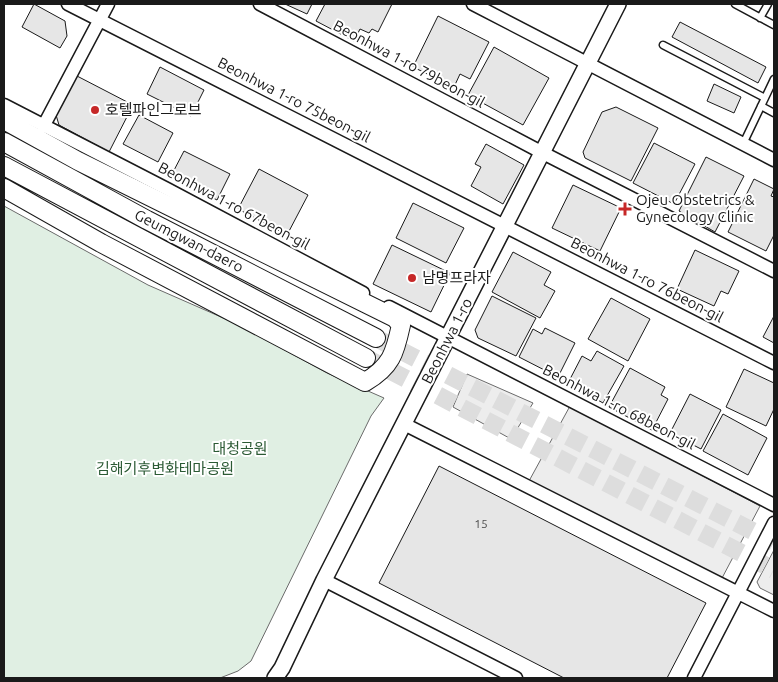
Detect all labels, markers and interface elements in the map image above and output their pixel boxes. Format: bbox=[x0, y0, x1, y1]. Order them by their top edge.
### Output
street label: Beonhwa 1-ro 79beon-gil bbox=[331, 16, 488, 111]
street label: Beonhwa 1-ro 75beon-gil bbox=[215, 54, 373, 146]
place label: 호텔파인그로브 bbox=[105, 101, 202, 118]
marker: 호텔파인그로브 bbox=[89, 104, 101, 116]
street label: Beonhwa 1-ro 67beon-gil bbox=[156, 158, 313, 253]
place label: Ojeu Obstetrics & Gynecology Clinic bbox=[636, 191, 755, 225]
marker: Ojeu Obstetrics & Gynecology Clinic bbox=[618, 202, 632, 216]
street label: Geumgwan-daero bbox=[132, 206, 246, 275]
street label: Beonhwa 1-ro 76beon-gil bbox=[568, 234, 726, 326]
place label: 남명프라자 bbox=[422, 269, 491, 286]
marker: 남명프라자 bbox=[406, 272, 418, 284]
street label: Beonhwa 1-ro bbox=[418, 295, 475, 386]
street label: Beonhwa 1-ro 68beon-gil bbox=[540, 361, 698, 453]
park label: 대청공원 bbox=[212, 440, 268, 457]
park label: 김해기후변화테마공원 bbox=[96, 460, 234, 477]
house number: 15 bbox=[474, 517, 488, 530]

